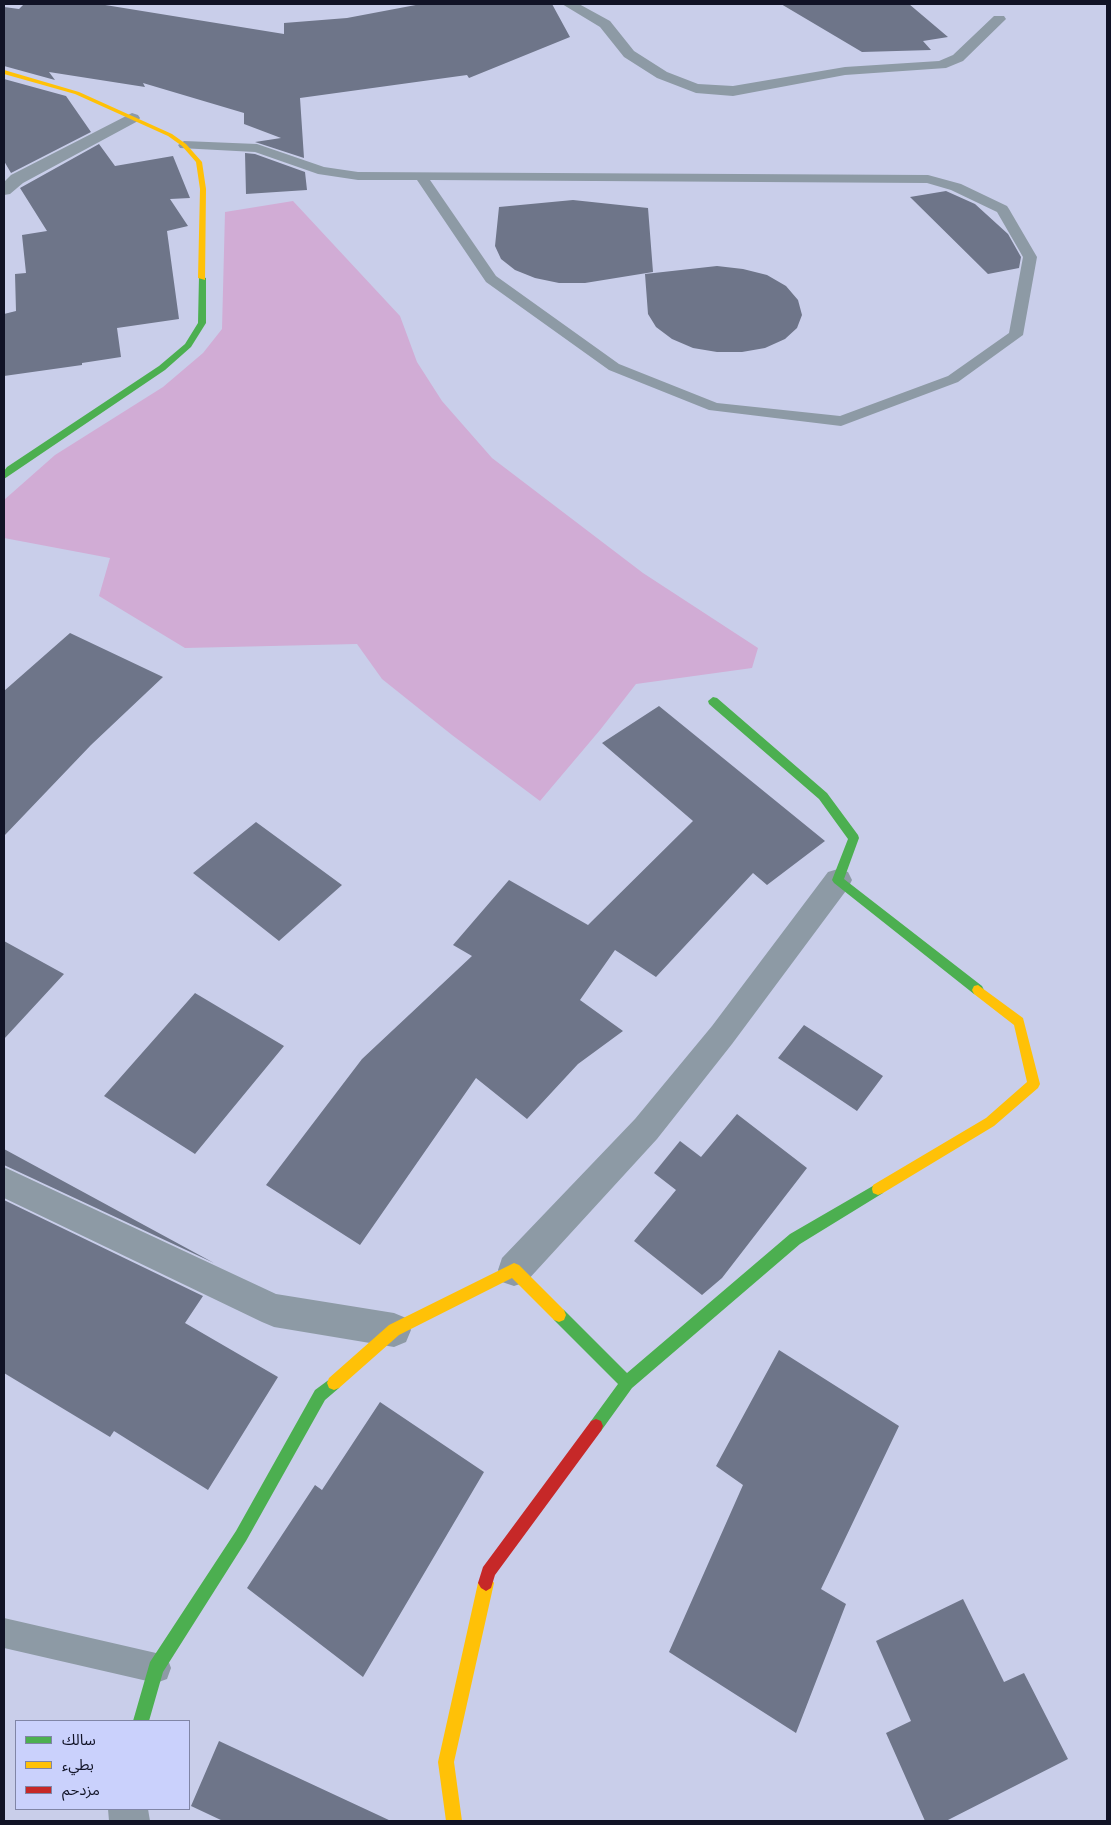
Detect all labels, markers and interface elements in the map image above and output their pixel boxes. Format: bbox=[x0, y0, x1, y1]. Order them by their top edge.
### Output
legend bbox=[15, 1720, 190, 1810]
text: سالك bbox=[62, 1729, 96, 1750]
text: بطيء bbox=[62, 1754, 94, 1775]
text: مزدحم bbox=[62, 1779, 100, 1800]

